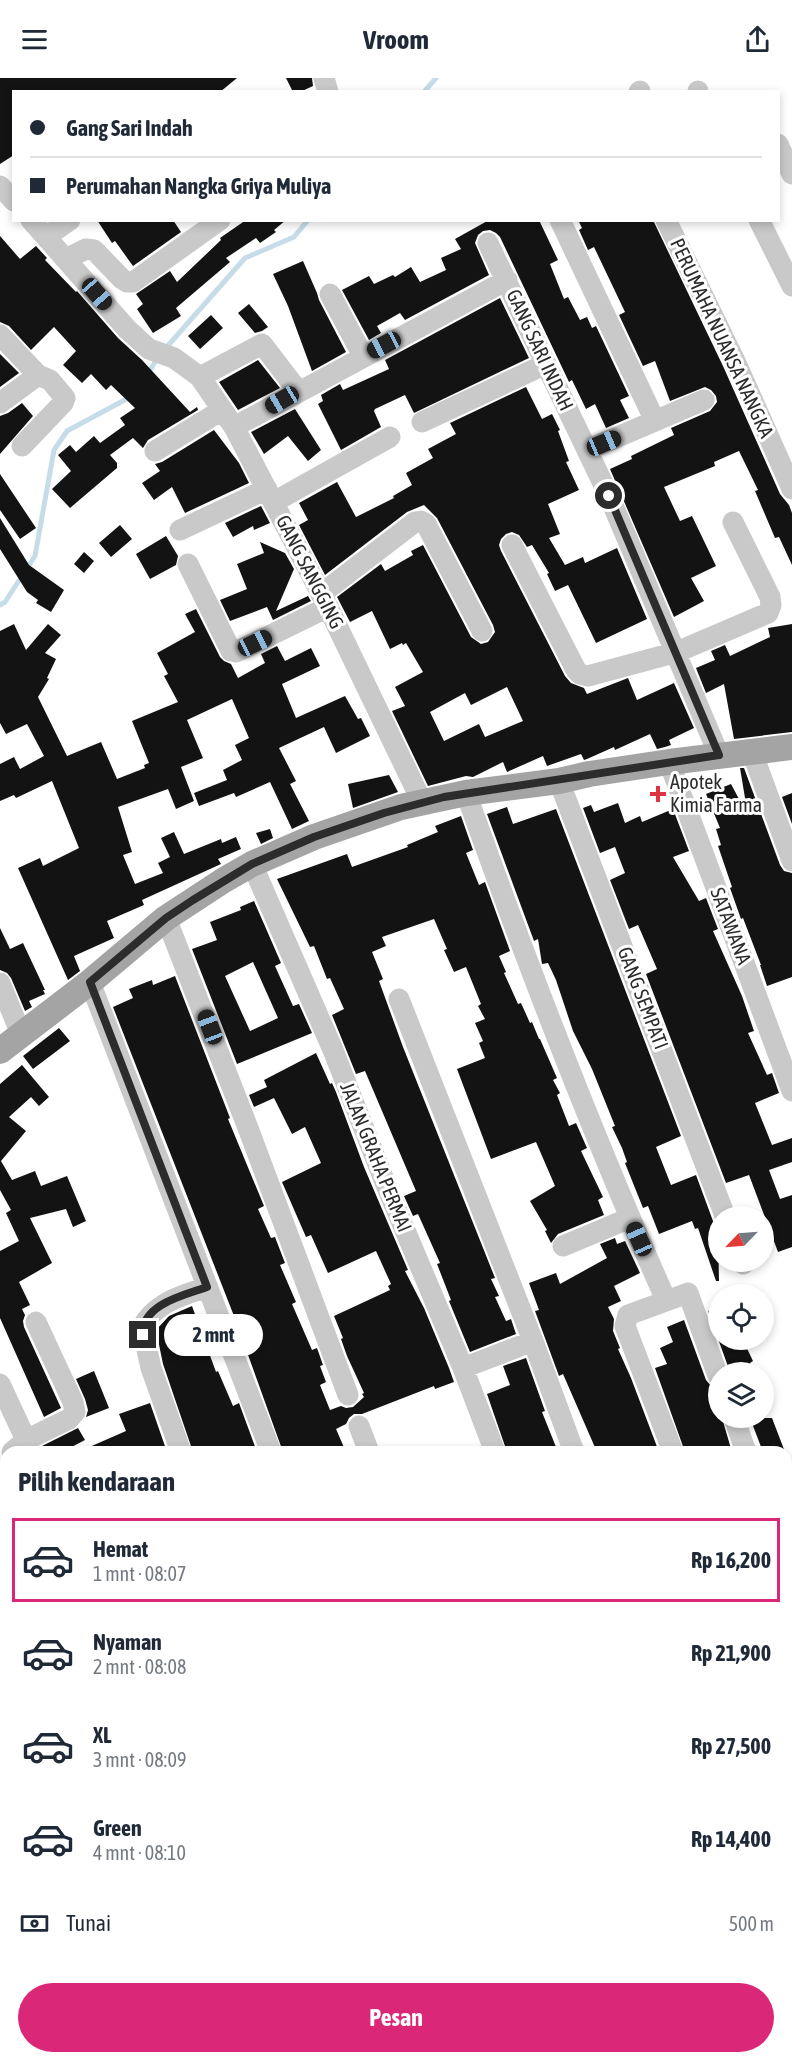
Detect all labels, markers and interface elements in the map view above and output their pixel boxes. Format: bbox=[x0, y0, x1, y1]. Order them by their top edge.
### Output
icon: menu bbox=[18, 23, 51, 56]
icon: share bbox=[741, 23, 774, 56]
text: Vroom bbox=[363, 24, 429, 55]
text: Gang Sari Indah bbox=[66, 115, 193, 141]
text: Perumahan Nangka Griya Muliya bbox=[66, 173, 331, 199]
street label: PERUMAHA NUANSA NANGKA bbox=[666, 234, 779, 441]
car bbox=[78, 275, 116, 313]
street label: GANG SARI INDAH bbox=[502, 286, 579, 414]
car bbox=[364, 329, 404, 361]
car bbox=[262, 383, 302, 417]
car bbox=[584, 428, 624, 458]
route start bbox=[595, 482, 622, 509]
street label: GANG SANGGING bbox=[272, 511, 349, 632]
car bbox=[235, 627, 275, 659]
place label: Apotek Kimia Farma bbox=[670, 770, 762, 816]
marker: Apotek Kimia Farma bbox=[651, 787, 665, 801]
street label: SATAWANA bbox=[706, 884, 757, 968]
street label: GANG SEMPATI bbox=[613, 943, 674, 1052]
car bbox=[195, 1007, 225, 1047]
street label: JALAN GRAHA PERMAI bbox=[336, 1079, 417, 1235]
north arrow bbox=[708, 1206, 774, 1272]
map controls bbox=[708, 1206, 774, 1428]
car bbox=[623, 1219, 655, 1259]
button: locate bbox=[708, 1284, 774, 1350]
callout: 2 mnt bbox=[164, 1314, 263, 1356]
route end bbox=[129, 1321, 156, 1348]
text: 2 mnt bbox=[193, 1323, 235, 1346]
button: layers bbox=[708, 1362, 774, 1428]
text: Pilih kendaraan bbox=[18, 1466, 175, 1497]
icon: car bbox=[21, 1533, 75, 1587]
text: Hemat bbox=[93, 1536, 148, 1562]
text: Rp 16,200 bbox=[691, 1547, 771, 1573]
text: 1 mnt · 08:07 bbox=[93, 1562, 186, 1585]
icon: car bbox=[21, 1626, 75, 1680]
text: Nyaman bbox=[93, 1629, 162, 1655]
text: Rp 21,900 bbox=[691, 1640, 771, 1666]
text: 2 mnt · 08:08 bbox=[93, 1655, 186, 1678]
icon: car bbox=[21, 1719, 75, 1773]
text: XL bbox=[93, 1722, 111, 1748]
text: Rp 27,500 bbox=[691, 1733, 771, 1759]
text: 3 mnt · 08:09 bbox=[93, 1748, 186, 1771]
icon: car bbox=[21, 1812, 75, 1866]
text: Green bbox=[93, 1815, 142, 1841]
text: Rp 14,400 bbox=[691, 1826, 771, 1852]
text: 4 mnt · 08:10 bbox=[93, 1841, 186, 1864]
icon: cash bbox=[18, 1907, 51, 1940]
text: Tunai bbox=[66, 1910, 111, 1936]
text: 500 m bbox=[729, 1912, 774, 1935]
button: Pesan bbox=[18, 1983, 774, 2052]

